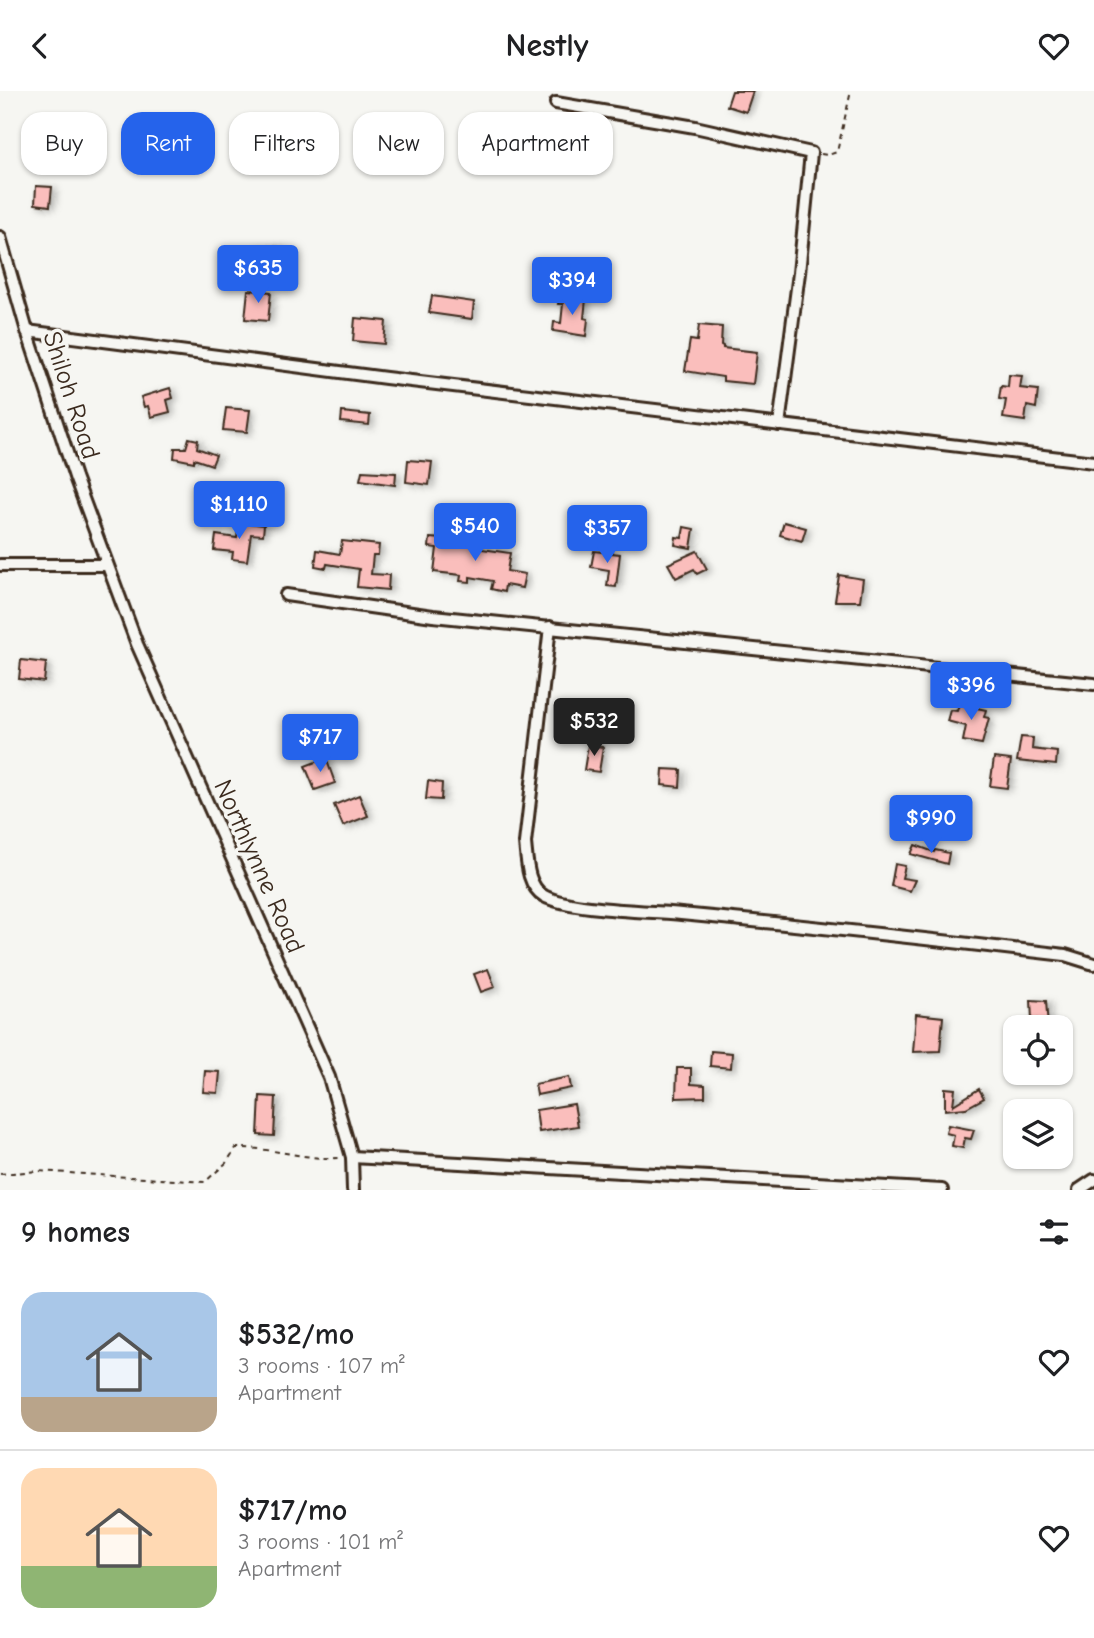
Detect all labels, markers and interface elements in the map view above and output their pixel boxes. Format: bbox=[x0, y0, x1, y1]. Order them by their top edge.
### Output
icon: back bbox=[21, 27, 59, 65]
text: Nestly bbox=[506, 27, 588, 64]
icon: heart bbox=[1035, 27, 1073, 65]
chip: Buy bbox=[21, 112, 107, 175]
chip: Rent bbox=[121, 112, 215, 175]
chip: Filters bbox=[229, 112, 339, 175]
chip: New bbox=[353, 112, 444, 175]
chip: Apartment bbox=[458, 112, 613, 175]
pin: $635 bbox=[217, 245, 299, 305]
text: $635 bbox=[233, 254, 283, 281]
pin: $394 bbox=[531, 257, 613, 317]
text: $394 bbox=[548, 266, 596, 293]
street label: Shiloh Road bbox=[36, 328, 106, 463]
pin: $1,110 bbox=[182, 482, 296, 541]
text: $1,110 bbox=[210, 490, 268, 517]
pin: $540 bbox=[434, 503, 516, 563]
pin: $357 bbox=[566, 505, 648, 565]
text: $540 bbox=[450, 512, 500, 539]
text: $357 bbox=[583, 514, 631, 541]
pin: $396 bbox=[930, 663, 1012, 722]
text: $396 bbox=[946, 671, 996, 698]
pin: $532 bbox=[553, 699, 635, 758]
text: $532 bbox=[570, 707, 618, 734]
pin: $717 bbox=[279, 715, 361, 774]
text: $717 bbox=[298, 723, 342, 750]
street label: Northlynne Road bbox=[207, 775, 311, 958]
pin: $990 bbox=[890, 795, 972, 855]
text: $990 bbox=[905, 804, 957, 831]
map controls bbox=[1003, 1015, 1073, 1169]
button: locate bbox=[1003, 1015, 1073, 1085]
button: layers bbox=[1003, 1099, 1073, 1169]
icon: filters bbox=[1035, 1213, 1073, 1251]
text: 9 homes bbox=[21, 1215, 130, 1250]
text: $532/mo bbox=[238, 1317, 354, 1352]
icon: home bbox=[77, 1320, 161, 1404]
icon: heart bbox=[1035, 1343, 1073, 1381]
text: 3 rooms · 107 m² bbox=[238, 1352, 405, 1379]
text: Apartment bbox=[238, 1379, 341, 1406]
text: $717/mo bbox=[238, 1493, 347, 1528]
icon: home bbox=[77, 1496, 161, 1580]
icon: heart bbox=[1035, 1519, 1073, 1557]
text: 3 rooms · 101 m² bbox=[238, 1528, 403, 1555]
text: Apartment bbox=[238, 1555, 341, 1582]

